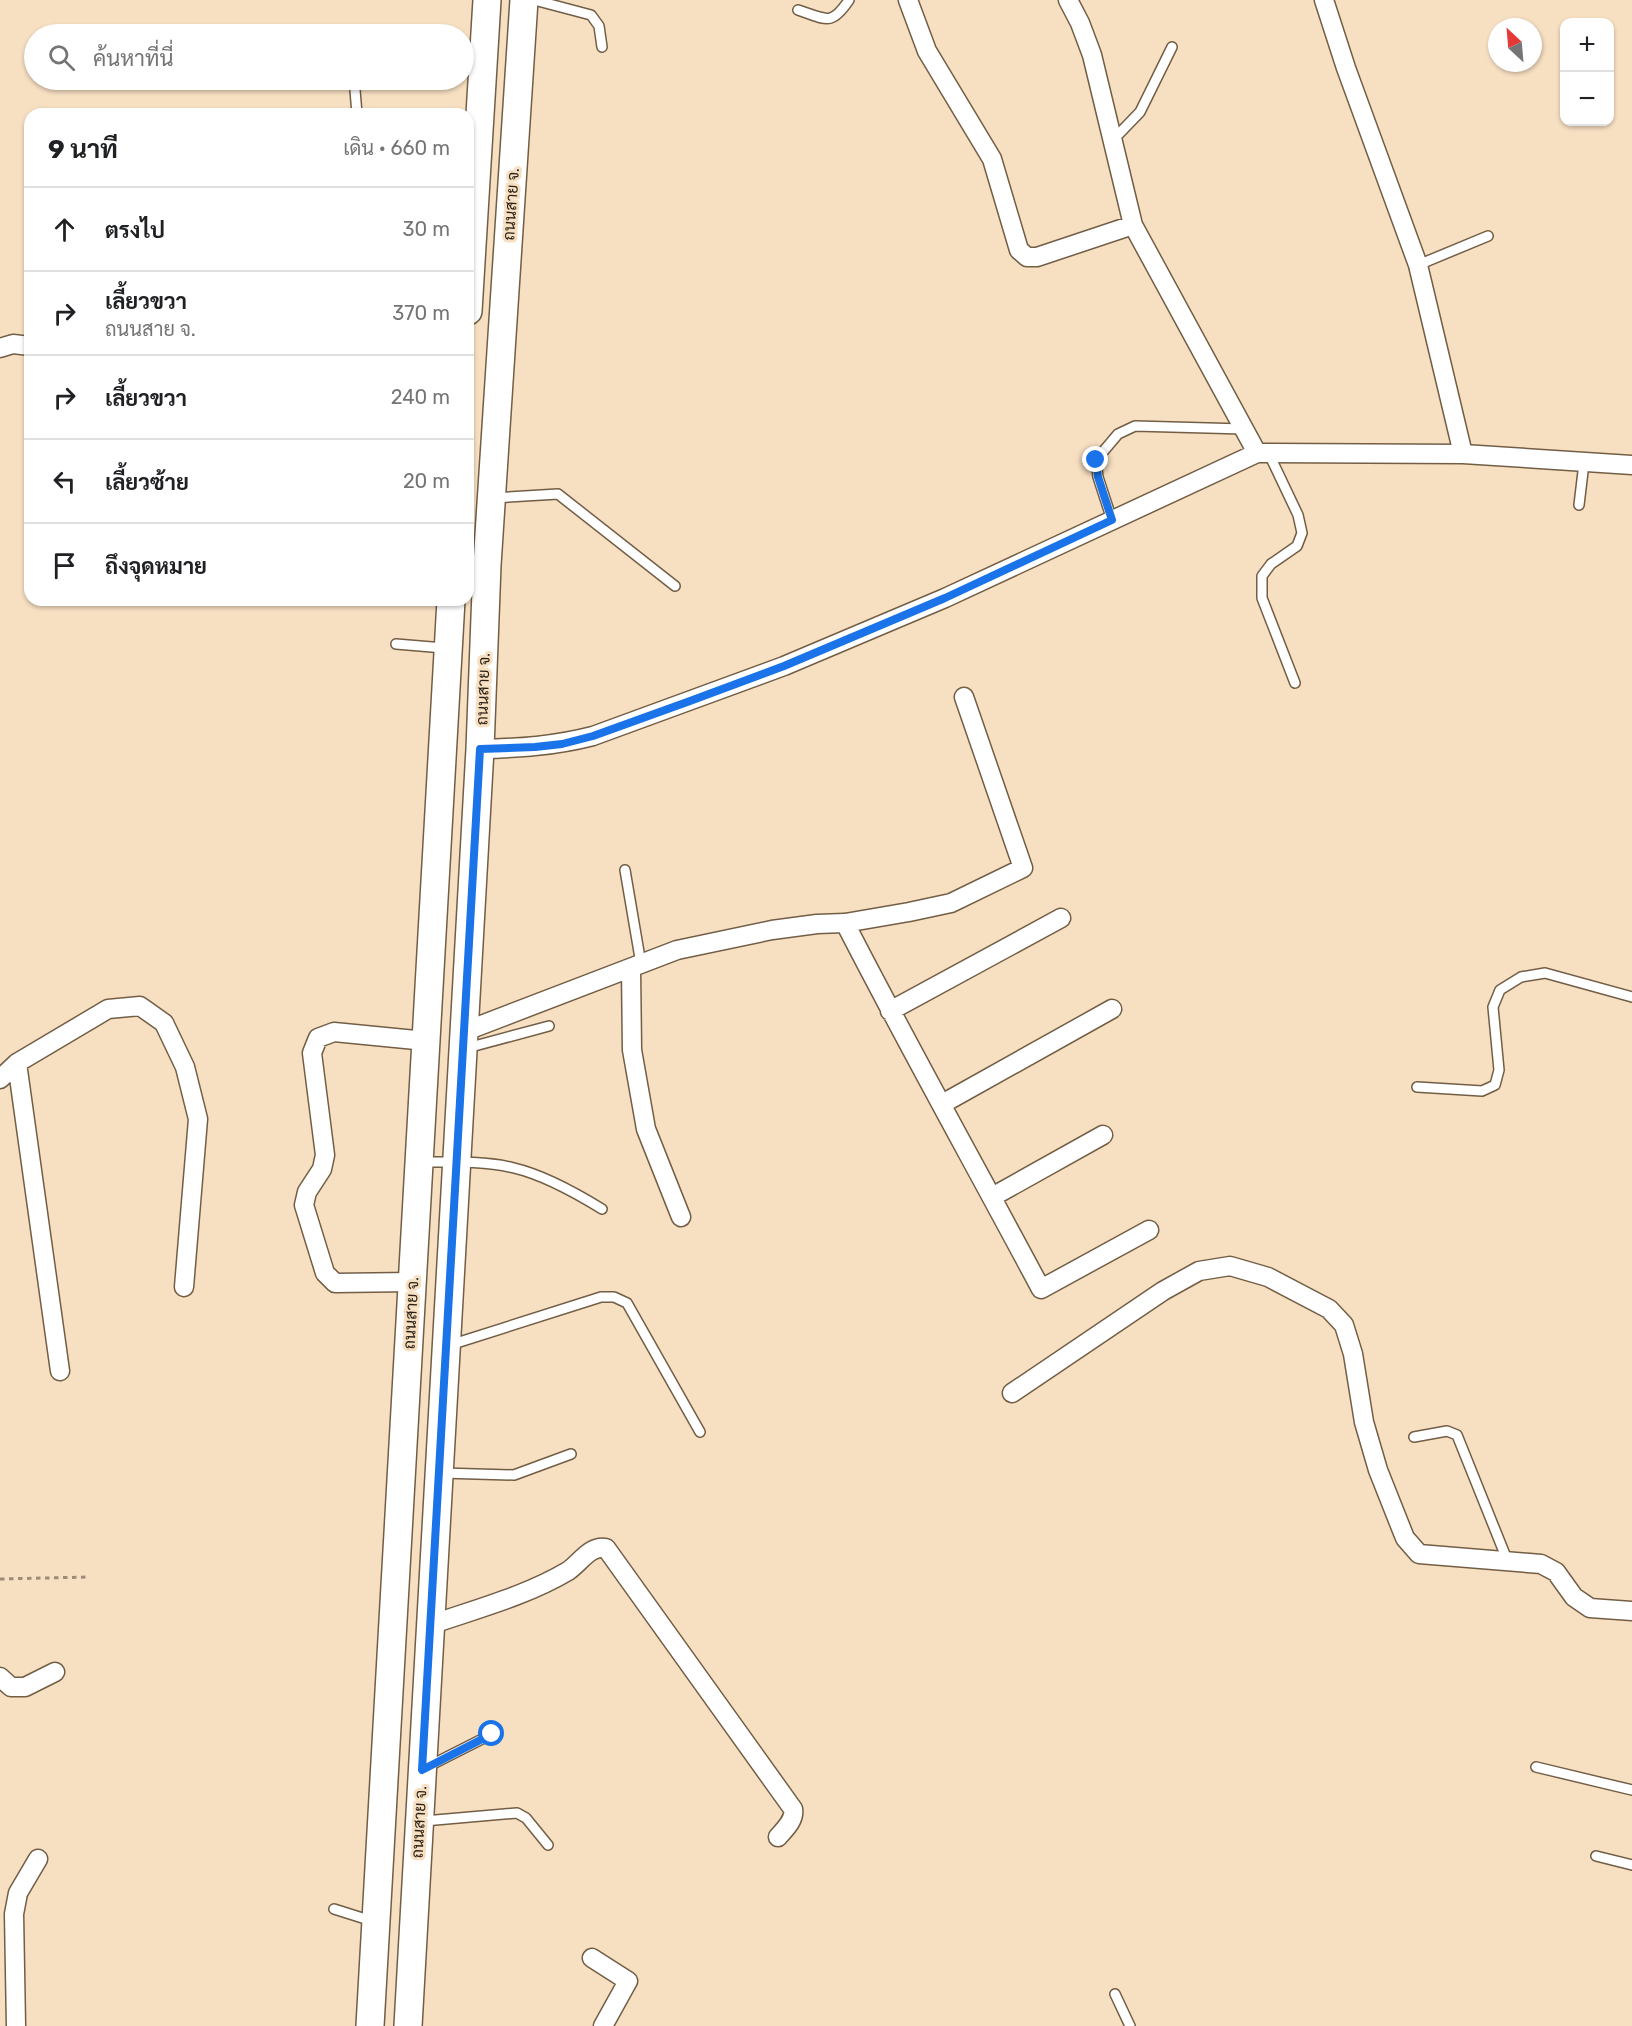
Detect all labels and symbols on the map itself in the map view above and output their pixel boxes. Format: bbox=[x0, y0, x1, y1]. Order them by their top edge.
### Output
north arrow bbox=[1488, 18, 1542, 72]
street label: ถนนสาย จ. bbox=[499, 167, 523, 241]
route end bbox=[1082, 446, 1108, 472]
street label: ถนนสาย จ. bbox=[472, 652, 494, 726]
street label: ถนนสาย จ. bbox=[400, 1276, 422, 1350]
route start bbox=[478, 1720, 504, 1746]
street label: ถนนสาย จ. bbox=[408, 1785, 430, 1859]

